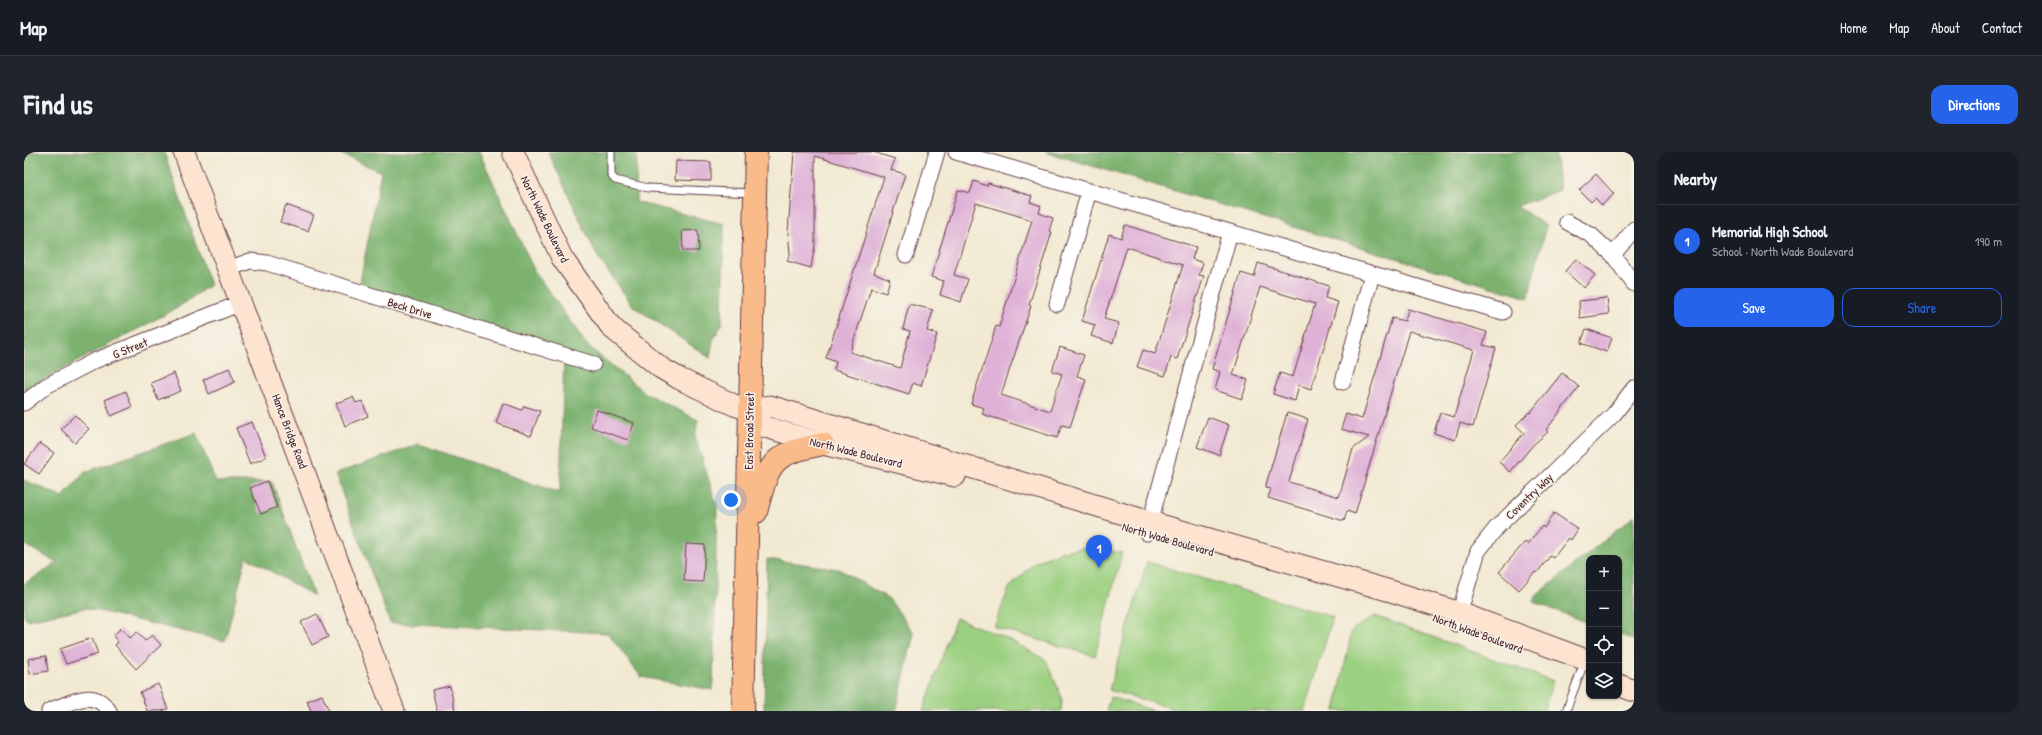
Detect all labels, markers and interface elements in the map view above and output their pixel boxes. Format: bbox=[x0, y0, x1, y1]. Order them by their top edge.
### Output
text: Map bbox=[20, 15, 47, 41]
text: Home bbox=[1840, 18, 1867, 37]
text: Map bbox=[1889, 18, 1909, 37]
text: About bbox=[1931, 18, 1960, 37]
text: Contact bbox=[1982, 18, 2022, 37]
text: Find us bbox=[24, 85, 93, 123]
button: Directions bbox=[1931, 85, 2018, 124]
text: Nearby bbox=[1674, 167, 1717, 190]
street label: North Wade Boulevard bbox=[517, 173, 574, 266]
text: Memorial High School bbox=[1712, 221, 1828, 242]
text: 1 bbox=[1685, 232, 1689, 250]
text: 190 m bbox=[1975, 232, 2002, 250]
text: School · North Wade Boulevard bbox=[1712, 242, 1853, 260]
button: Save bbox=[1674, 288, 1834, 327]
button: Share bbox=[1842, 288, 2002, 327]
street label: Beck Drive bbox=[386, 293, 435, 323]
street label: G Street bbox=[110, 333, 151, 363]
street label: Hance Bridge Road bbox=[268, 391, 312, 471]
street label: East Broad Street bbox=[740, 391, 758, 470]
street label: North Wade Boulevard bbox=[808, 432, 904, 472]
street label: Coventry Way bbox=[1501, 469, 1557, 523]
your location bbox=[721, 490, 741, 510]
street label: North Wade Boulevard bbox=[1120, 518, 1216, 560]
pin: 1 bbox=[1086, 535, 1112, 568]
map controls bbox=[1586, 555, 1622, 699]
button: + bbox=[1586, 555, 1622, 591]
button: − bbox=[1586, 591, 1622, 627]
street label: North Wade Boulevard bbox=[1431, 609, 1526, 657]
button: locate bbox=[1586, 627, 1622, 663]
button: layers bbox=[1586, 663, 1622, 699]

